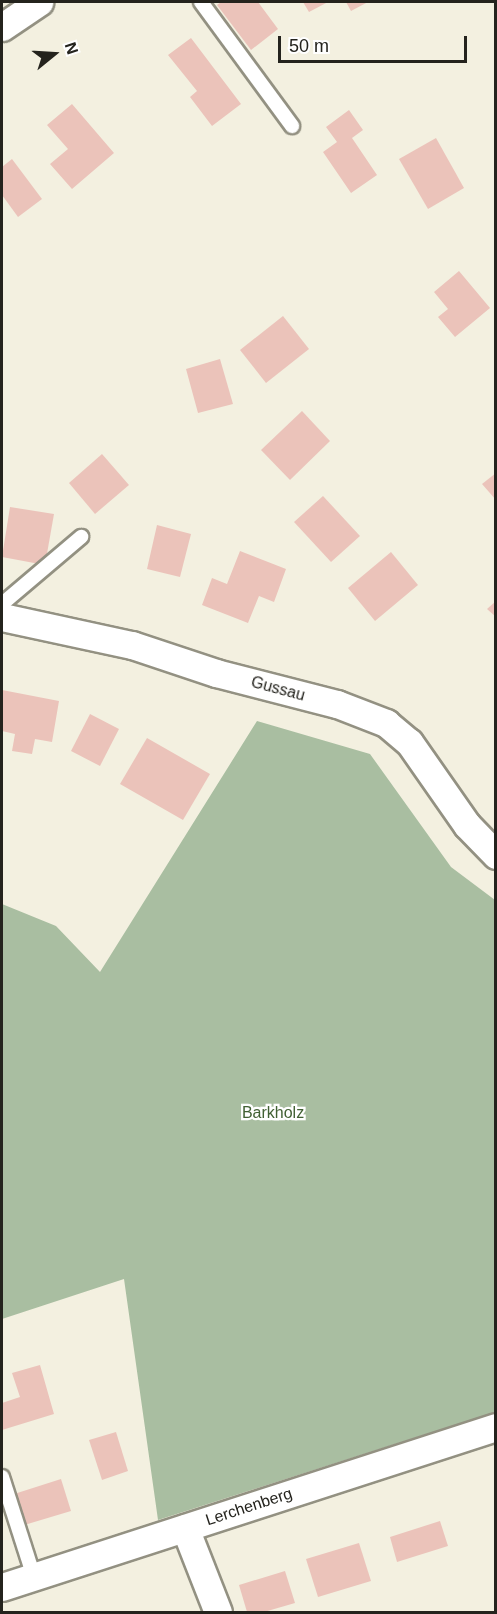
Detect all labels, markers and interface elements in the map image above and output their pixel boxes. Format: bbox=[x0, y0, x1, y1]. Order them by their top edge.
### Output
north arrow bbox=[24, 24, 84, 84]
scale bar bbox=[281, 24, 470, 62]
text: 50 m bbox=[289, 36, 329, 56]
text: N bbox=[62, 40, 81, 56]
street label: Gussau bbox=[249, 673, 307, 705]
park label: Barkholz bbox=[242, 1103, 304, 1123]
street label: Lerchenberg bbox=[203, 1484, 295, 1530]

